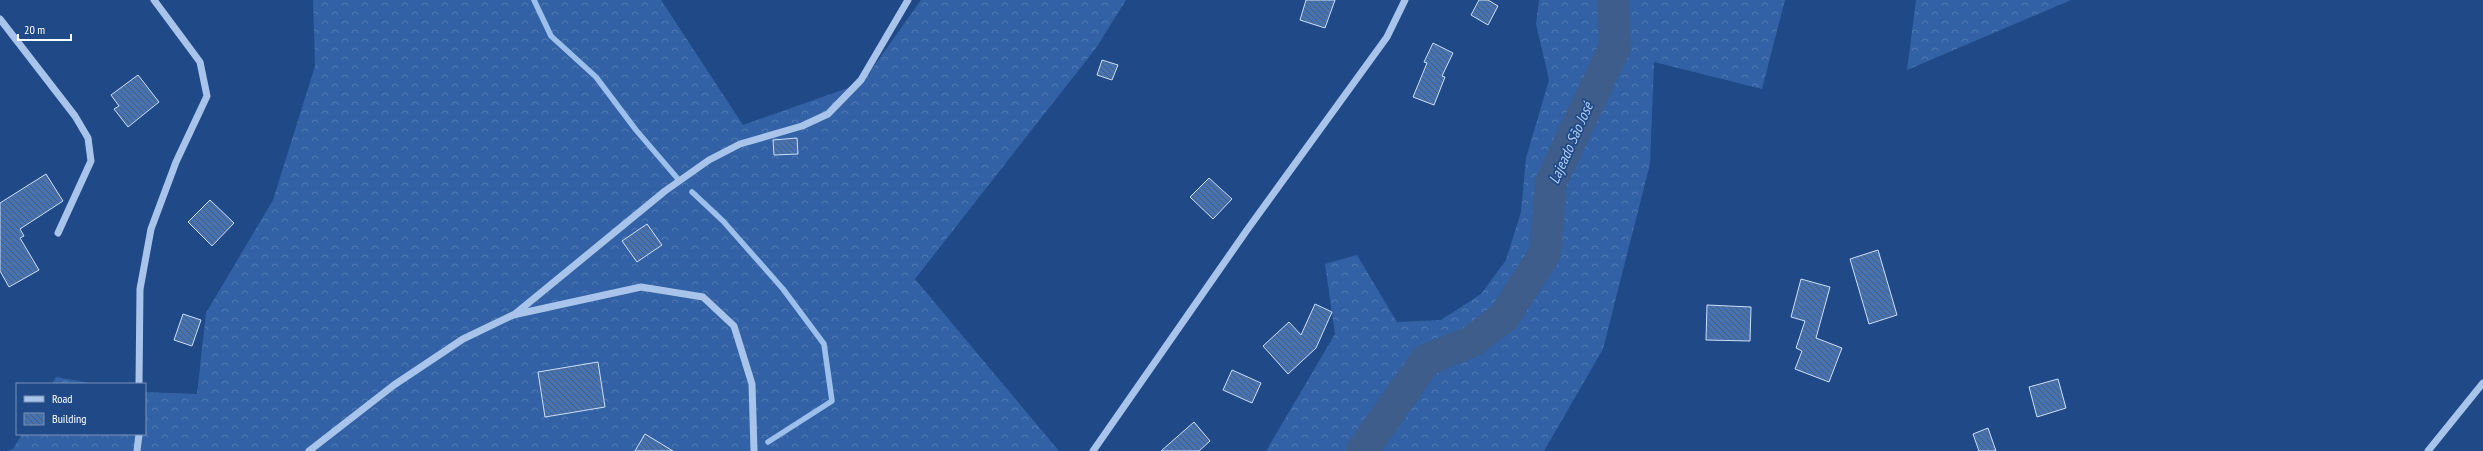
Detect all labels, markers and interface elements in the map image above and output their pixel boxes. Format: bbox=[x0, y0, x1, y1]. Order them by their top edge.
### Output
scale bar bbox=[18, 16, 71, 42]
text: 20 m bbox=[24, 22, 45, 37]
water label: Lajeado São José bbox=[1544, 98, 1598, 186]
legend bbox=[16, 383, 146, 435]
text: Road bbox=[52, 391, 72, 406]
text: Building bbox=[52, 411, 87, 426]

